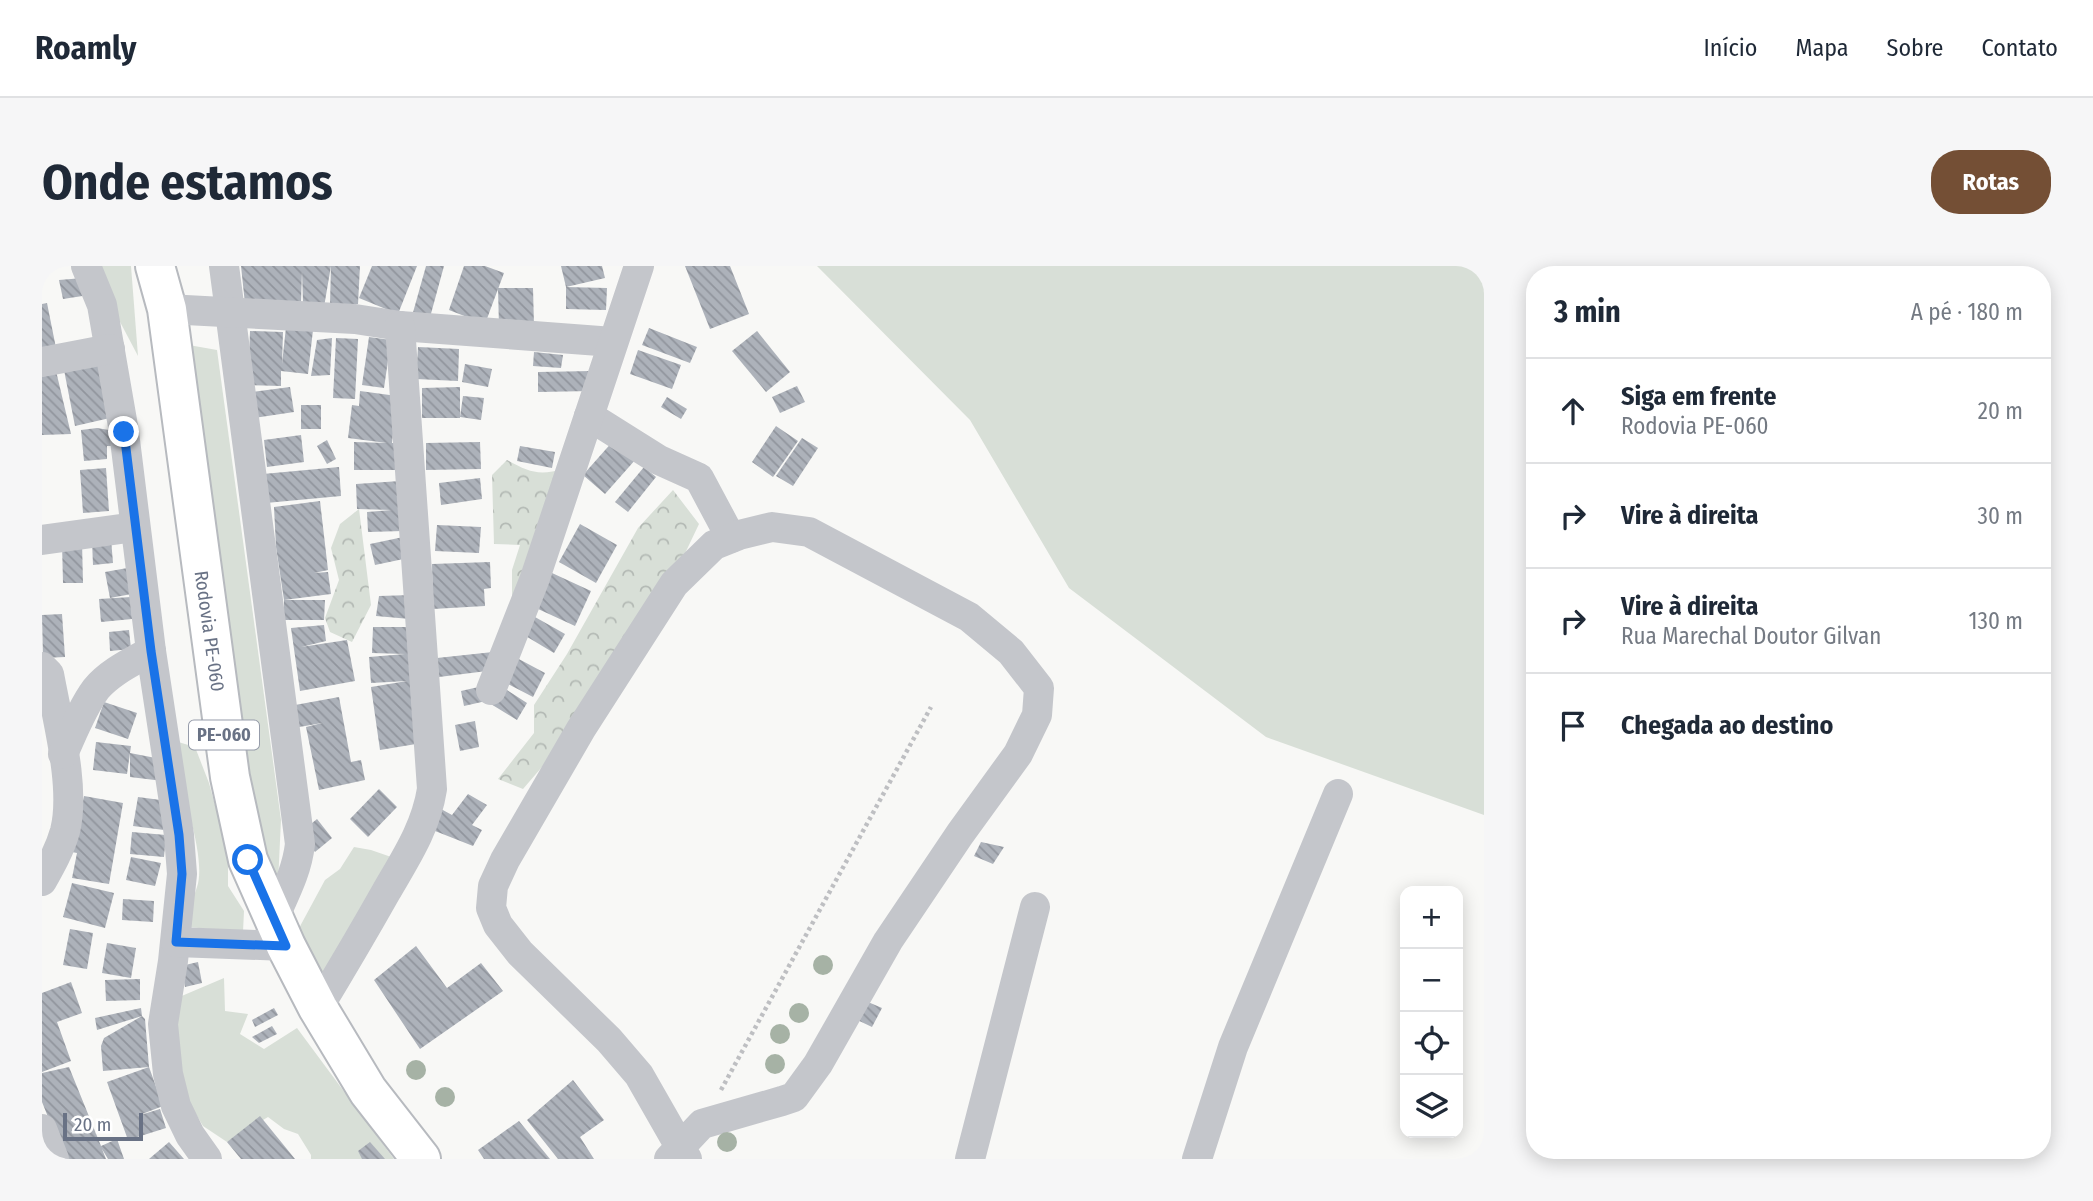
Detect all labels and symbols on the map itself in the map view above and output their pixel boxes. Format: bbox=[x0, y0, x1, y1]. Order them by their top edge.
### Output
route end bbox=[108, 416, 139, 447]
street label: Rodovia PE-060 bbox=[190, 569, 229, 693]
road number: PE-060 bbox=[189, 720, 259, 750]
route start bbox=[232, 844, 263, 875]
scale bar bbox=[63, 1110, 144, 1142]

